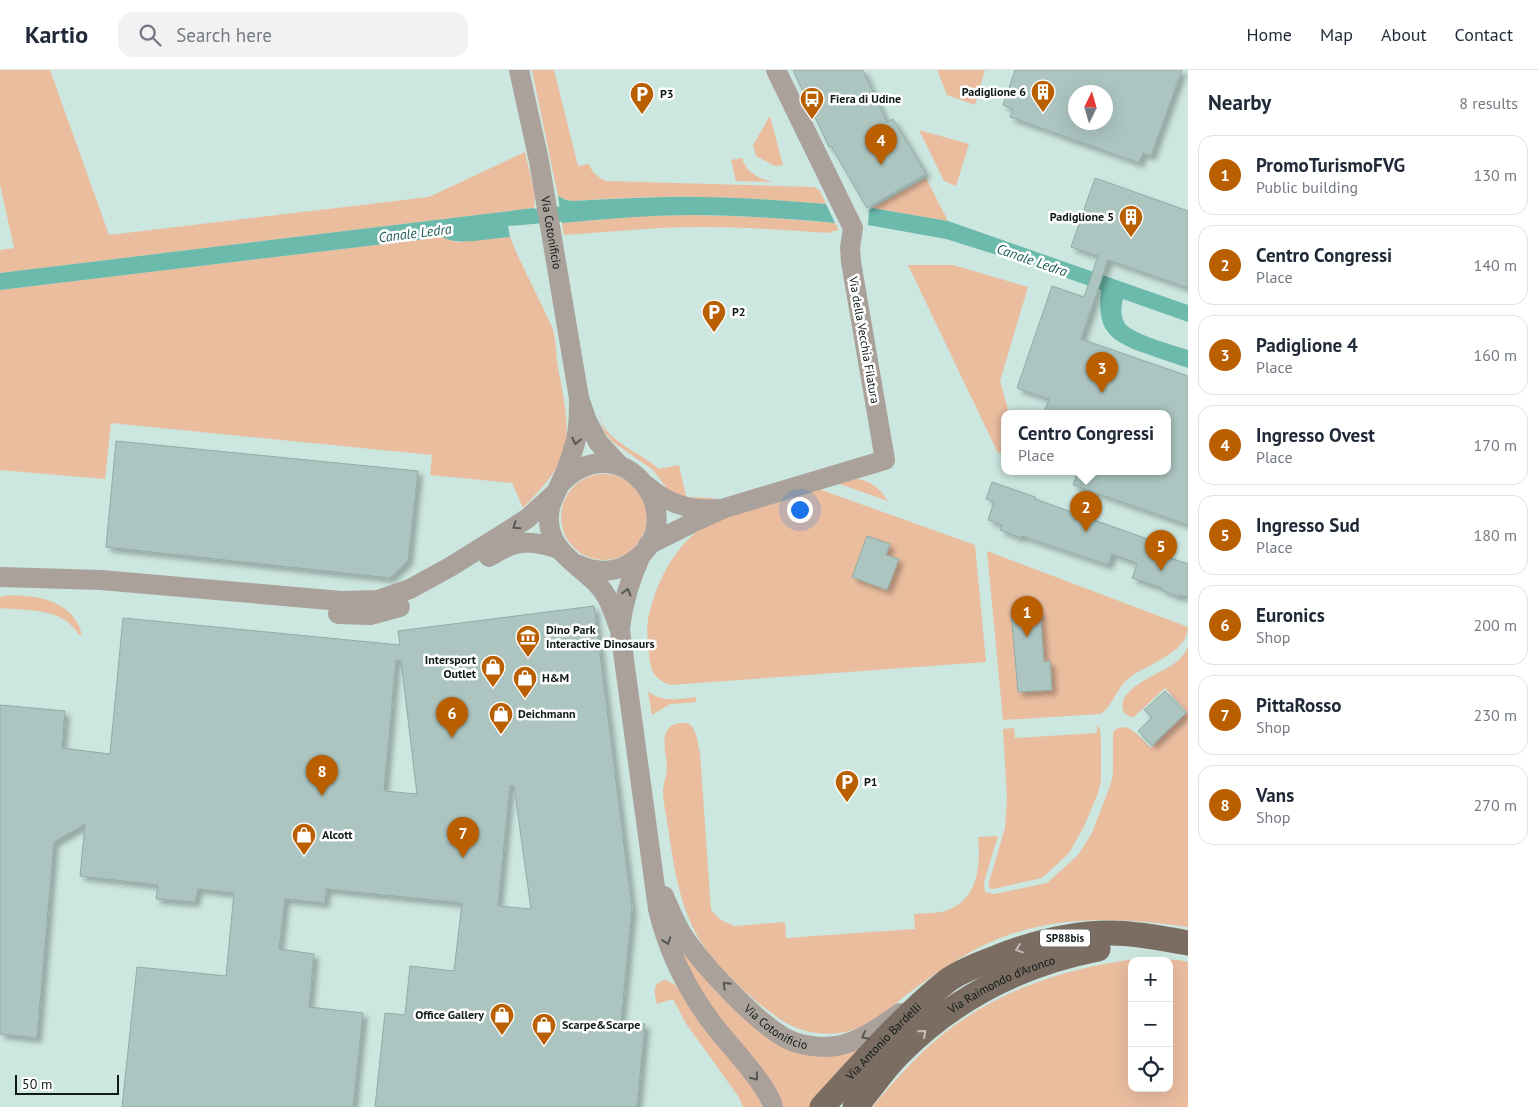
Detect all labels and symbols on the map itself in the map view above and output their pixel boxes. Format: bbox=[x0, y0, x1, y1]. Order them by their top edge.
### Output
building icon: Padiglione 6 bbox=[1030, 79, 1056, 113]
parking icon: P3 bbox=[629, 81, 655, 115]
place label: Padiglione 6 bbox=[962, 84, 1026, 99]
north arrow bbox=[1068, 85, 1113, 130]
place label: P3 bbox=[660, 86, 674, 101]
bus stop icon: Fiera di Udine bbox=[799, 86, 825, 120]
place label: Fiera di Udine bbox=[830, 91, 901, 106]
pin: 4 bbox=[865, 124, 897, 165]
street label: Via Cotonificio bbox=[538, 194, 565, 270]
building icon: Padiglione 5 bbox=[1118, 204, 1144, 238]
place label: Padiglione 5 bbox=[1050, 209, 1114, 224]
water label: Canale Ledra bbox=[377, 220, 453, 246]
water label: Canale Ledra bbox=[994, 240, 1070, 281]
street label: Via della Vecchia Filatura bbox=[846, 274, 883, 405]
parking icon: P2 bbox=[701, 299, 727, 333]
place label: P2 bbox=[732, 304, 746, 319]
pin: 3 bbox=[1086, 352, 1118, 393]
one-way arrow bbox=[571, 437, 582, 446]
pin: 2 bbox=[1070, 491, 1102, 532]
your location bbox=[787, 497, 813, 523]
one-way arrow bbox=[512, 520, 521, 529]
pin: 5 bbox=[1145, 530, 1177, 571]
one-way arrow bbox=[621, 587, 632, 596]
pin: 1 bbox=[1011, 596, 1043, 637]
place label: Dino Park Interactive Dinosaurs bbox=[546, 622, 654, 651]
museum icon: Dino Park Interactive Dinosaurs bbox=[515, 624, 541, 658]
place label: Intersport Outlet bbox=[425, 652, 477, 681]
shop icon: Intersport Outlet bbox=[480, 654, 506, 688]
shop icon: H&M bbox=[512, 665, 538, 699]
place label: H&M bbox=[542, 670, 569, 685]
pin: 6 bbox=[436, 697, 468, 738]
shop icon: Deichmann bbox=[488, 701, 514, 735]
place label: Deichmann bbox=[518, 706, 576, 721]
pin: 8 bbox=[306, 755, 338, 796]
parking icon: P1 bbox=[834, 769, 860, 803]
place label: P1 bbox=[864, 774, 878, 789]
pin: 7 bbox=[447, 817, 479, 858]
shop icon: Alcott bbox=[291, 822, 317, 856]
place label: Alcott bbox=[322, 827, 353, 842]
road number: SP88bis bbox=[1040, 930, 1090, 946]
one-way arrow bbox=[661, 937, 671, 945]
one-way arrow bbox=[1016, 943, 1024, 953]
street label: Via Raimondo d'Aronco bbox=[944, 952, 1057, 1017]
one-way arrow bbox=[722, 982, 731, 991]
street label: Via Antonio Bardelli bbox=[842, 999, 924, 1084]
street label: Via Cotonificio bbox=[740, 1000, 809, 1052]
shop icon: Office Gallery bbox=[489, 1002, 515, 1036]
place label: Office Gallery bbox=[415, 1007, 484, 1022]
shop icon: Scarpe&Scarpe bbox=[531, 1012, 557, 1046]
place label: Scarpe&Scarpe bbox=[562, 1017, 640, 1032]
one-way arrow bbox=[918, 1029, 927, 1038]
one-way arrow bbox=[861, 1030, 870, 1040]
one-way arrow bbox=[749, 1071, 758, 1080]
scale bar bbox=[15, 1072, 119, 1095]

